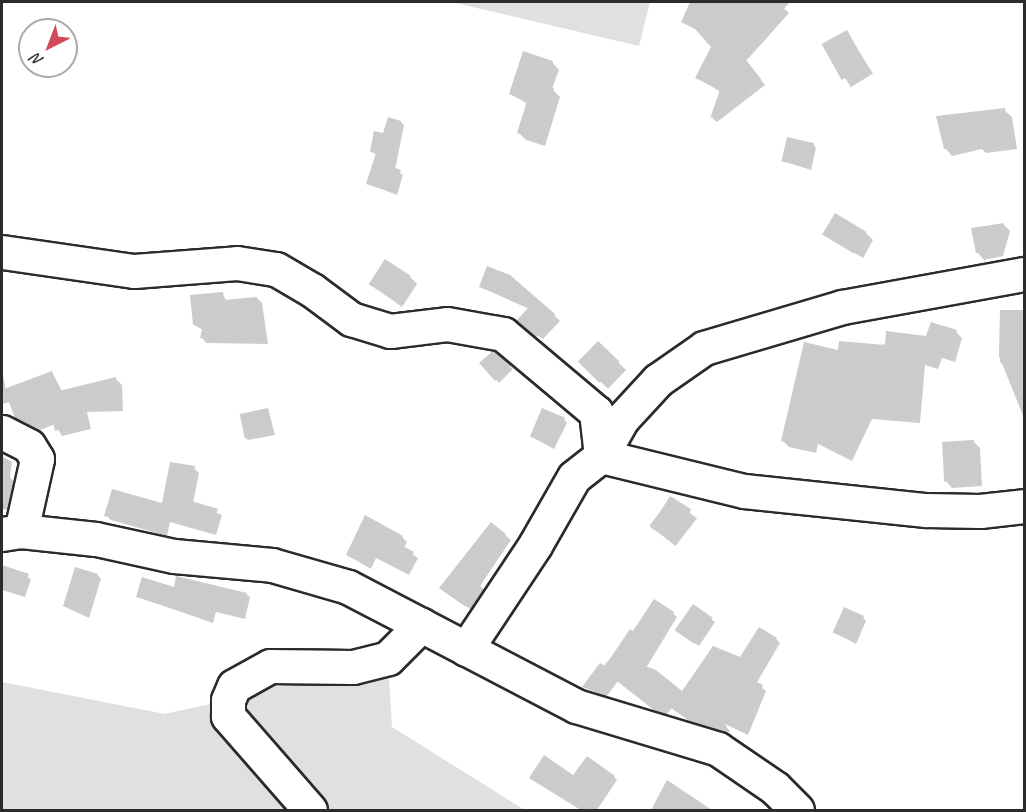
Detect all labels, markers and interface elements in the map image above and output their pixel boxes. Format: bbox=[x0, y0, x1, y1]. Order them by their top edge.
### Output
north arrow bbox=[18, 18, 78, 78]
text: N bbox=[27, 49, 48, 71]

